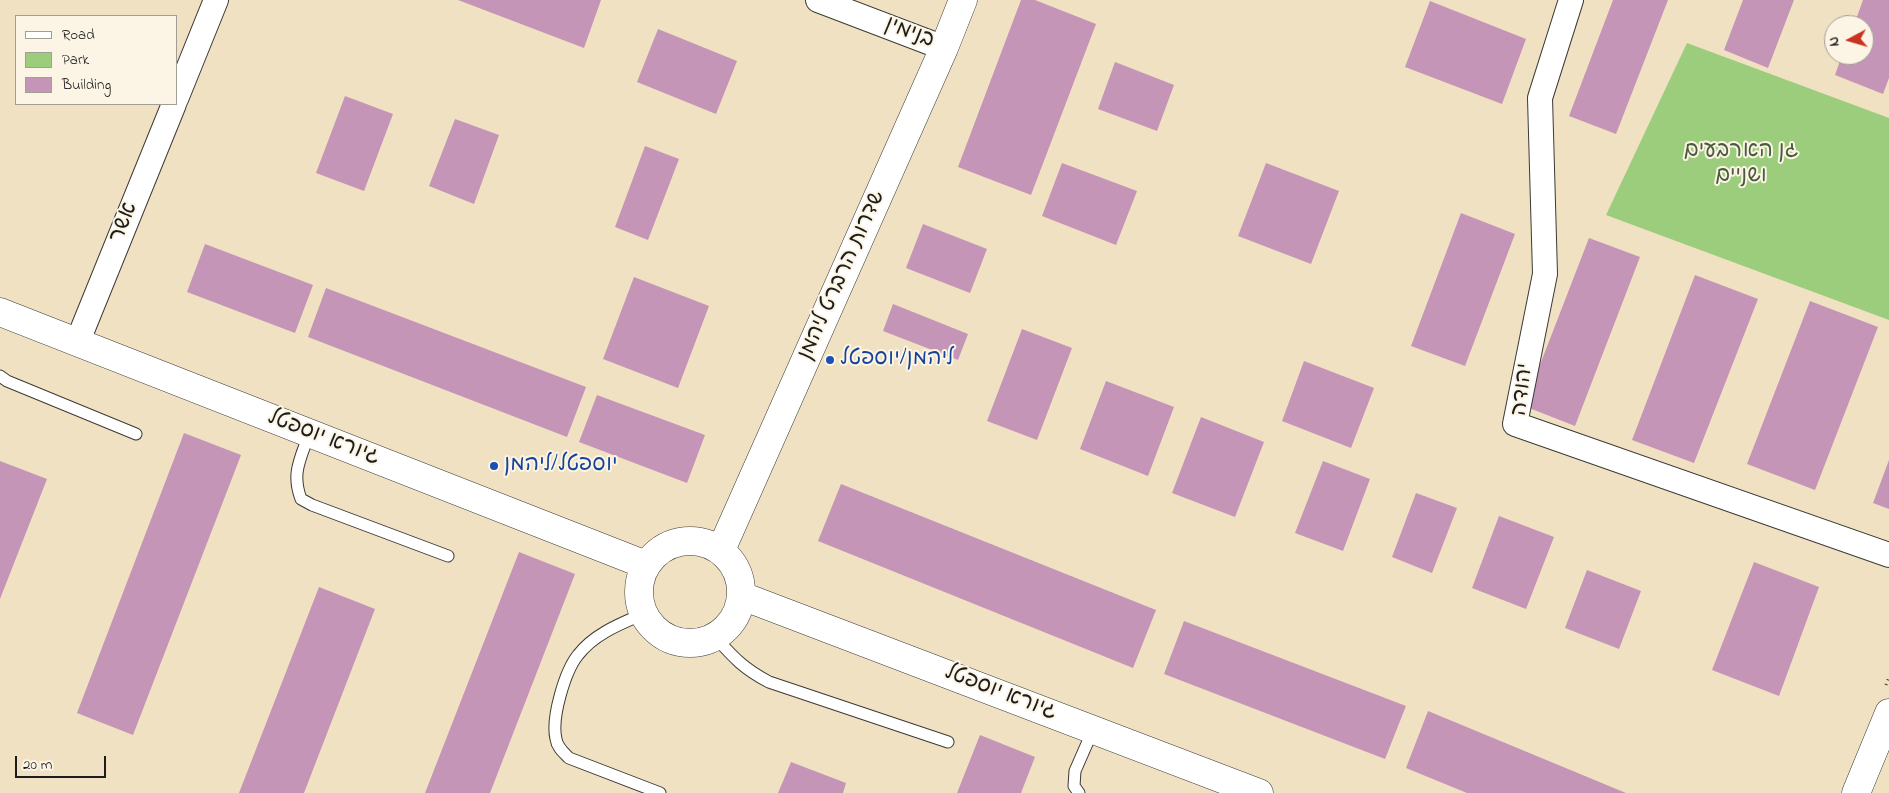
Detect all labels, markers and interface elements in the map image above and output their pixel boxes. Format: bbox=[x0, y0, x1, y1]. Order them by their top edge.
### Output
street label: בנימין bbox=[881, 13, 937, 55]
legend bbox=[15, 15, 178, 105]
north arrow bbox=[1824, 15, 1874, 65]
text: Road bbox=[62, 24, 95, 46]
text: N bbox=[1824, 36, 1846, 47]
text: Park bbox=[62, 49, 89, 71]
text: Building bbox=[62, 74, 111, 96]
park label: גן הארבעים ושניים bbox=[1684, 139, 1798, 190]
street label: שדרות הרברט ליהמן bbox=[794, 187, 892, 365]
street label: אשר bbox=[105, 199, 145, 247]
place label: ליהמן/יוספטל bbox=[840, 347, 954, 373]
marker: ליהמן/יוספטל bbox=[824, 354, 836, 366]
street label: יהודה bbox=[1508, 362, 1540, 418]
street label: גיורא יוספטל bbox=[263, 406, 383, 472]
place label: יוספטל/ליהמן bbox=[504, 453, 618, 479]
marker: יוספטל/ליהמן bbox=[488, 460, 500, 472]
street label: גיורא יוספטל bbox=[940, 661, 1060, 727]
scale bar bbox=[18, 746, 109, 778]
text: 20 m bbox=[23, 754, 52, 776]

